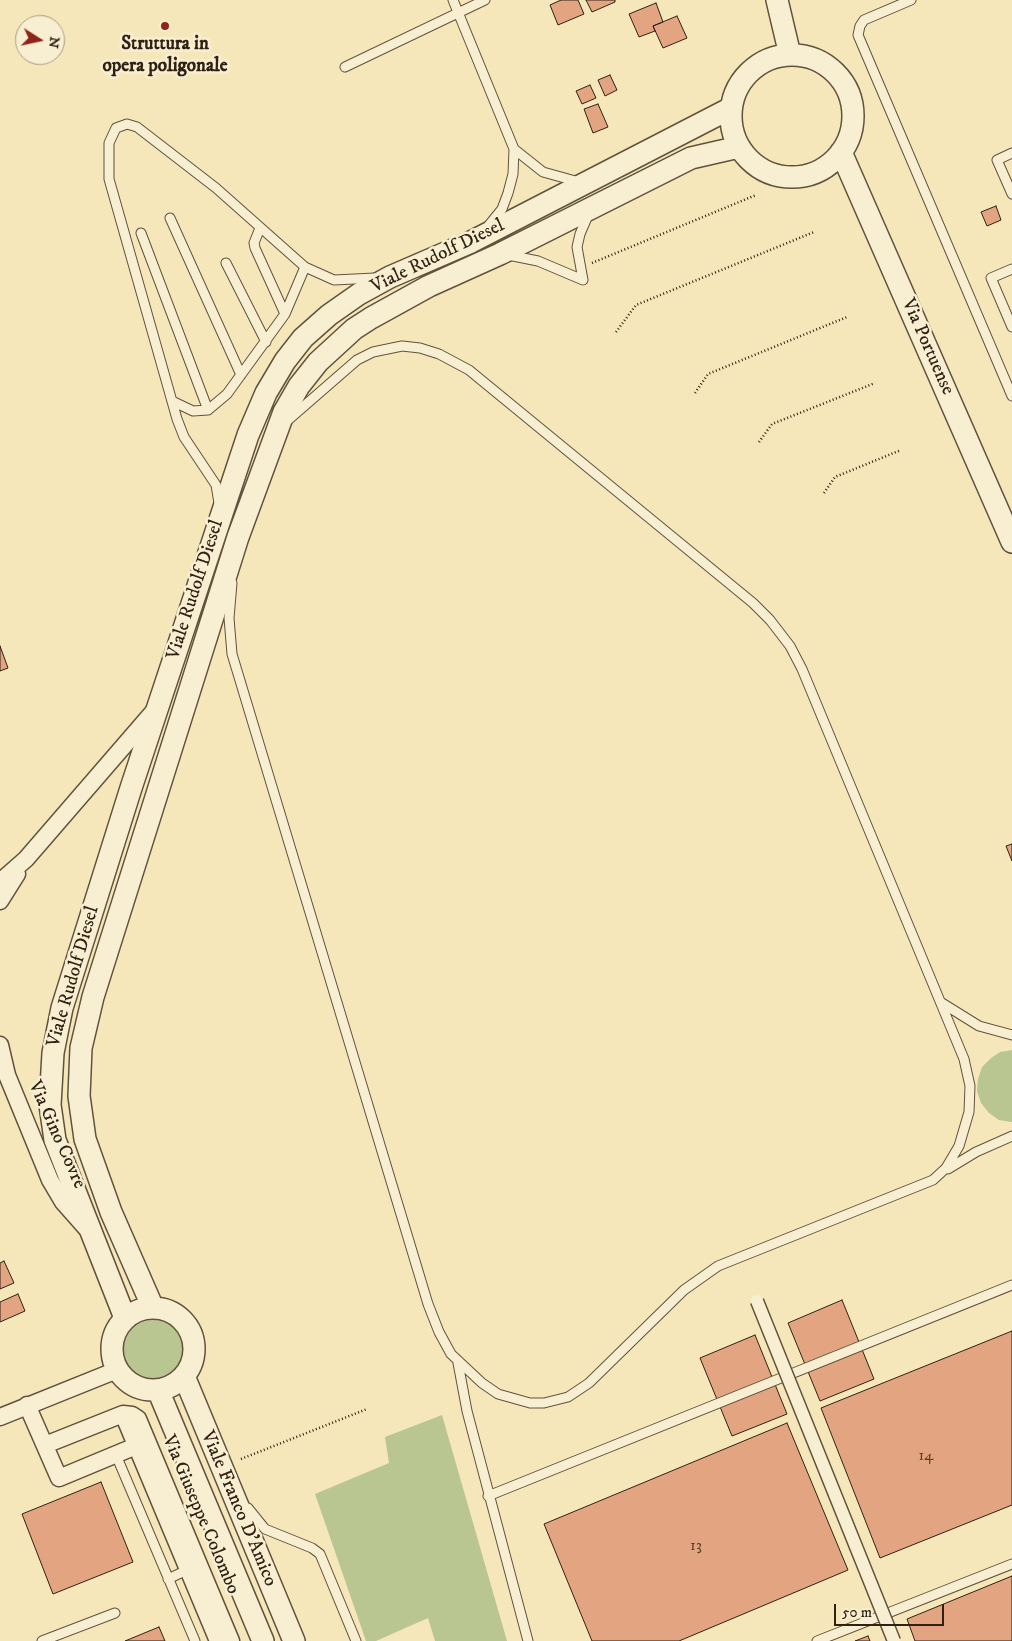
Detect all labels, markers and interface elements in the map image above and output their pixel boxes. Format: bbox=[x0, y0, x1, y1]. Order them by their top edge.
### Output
north arrow bbox=[15, 15, 65, 65]
marker: Struttura in opera poligonale bbox=[159, 20, 171, 32]
place label: Struttura in opera poligonale bbox=[102, 34, 228, 78]
text: N bbox=[44, 35, 64, 50]
street label: Viale Rudolf Diesel bbox=[368, 215, 508, 299]
street label: Via Portuense bbox=[896, 295, 958, 399]
street label: Viale Rudolf Diesel bbox=[163, 517, 229, 663]
street label: Viale Rudolf Diesel bbox=[43, 904, 105, 1050]
street label: Via Gino Covre bbox=[22, 1078, 90, 1192]
street label: Viale Franco D'Amico bbox=[195, 1428, 281, 1590]
street label: Via Giuseppe Colombo bbox=[156, 1432, 244, 1598]
house number: 14 bbox=[918, 1447, 934, 1467]
house number: 13 bbox=[690, 1537, 702, 1557]
scale bar bbox=[837, 1594, 947, 1626]
text: 50 m bbox=[842, 1603, 872, 1622]

